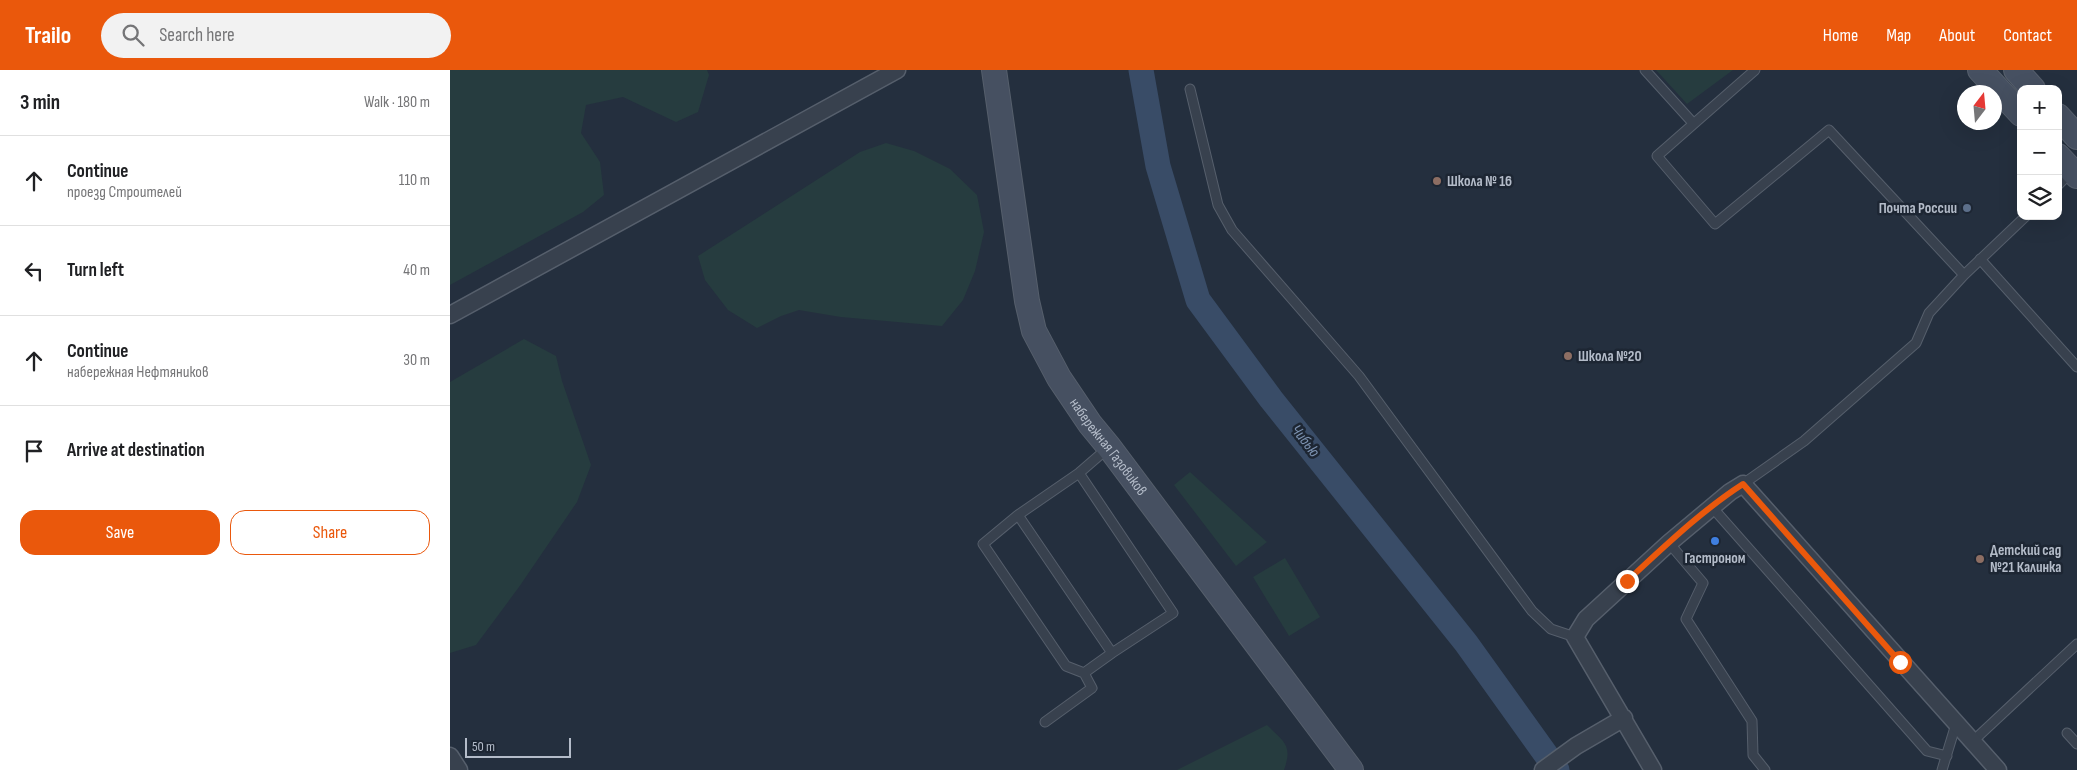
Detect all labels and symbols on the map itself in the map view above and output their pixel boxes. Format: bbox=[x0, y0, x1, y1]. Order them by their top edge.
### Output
north arrow bbox=[1957, 85, 2002, 130]
place label: Школа № 16 bbox=[1447, 172, 1512, 191]
marker: Школа № 16 bbox=[1431, 175, 1443, 187]
place label: Почта России bbox=[1879, 199, 1957, 218]
marker: Почта России bbox=[1961, 202, 1973, 214]
place label: Школа №20 bbox=[1578, 347, 1642, 366]
marker: Школа №20 bbox=[1562, 350, 1574, 362]
street label: набережная Газовиков bbox=[1066, 394, 1151, 499]
water label: Чибью bbox=[1287, 421, 1324, 461]
marker: Гастроном bbox=[1709, 535, 1721, 547]
place label: Детский сад №21 Калинка bbox=[1990, 541, 2061, 577]
place label: Гастроном bbox=[1685, 549, 1746, 568]
marker: Детский сад №21 Калинка bbox=[1974, 553, 1986, 565]
route end bbox=[1616, 570, 1639, 593]
route start bbox=[1889, 651, 1912, 674]
scale bar bbox=[465, 735, 571, 758]

